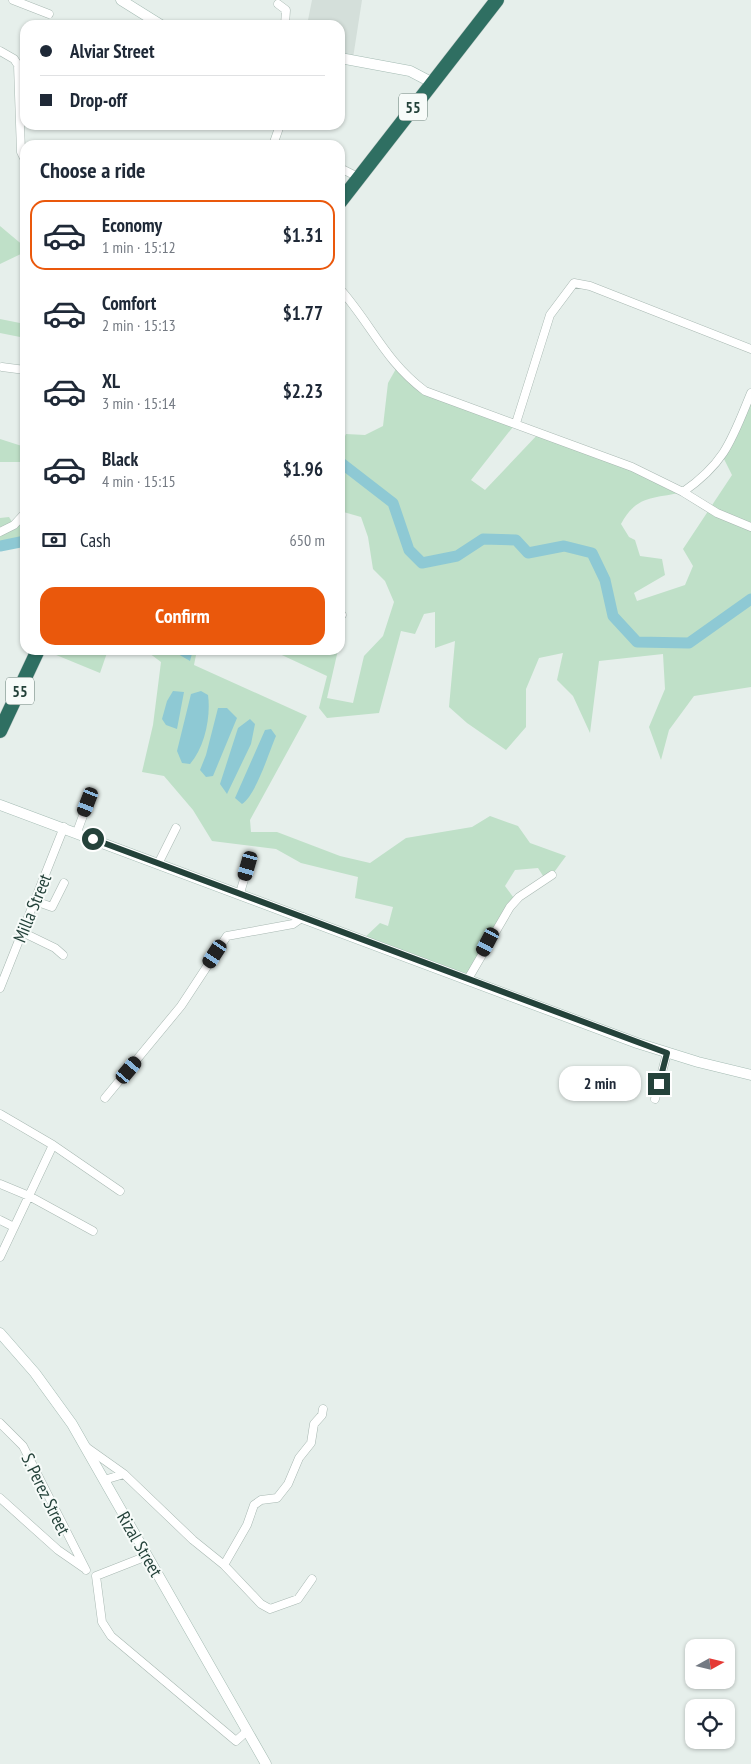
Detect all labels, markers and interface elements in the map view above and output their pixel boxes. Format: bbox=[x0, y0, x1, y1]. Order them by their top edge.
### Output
text: Alviar Street bbox=[70, 39, 155, 63]
text: Drop-off bbox=[70, 88, 127, 112]
road number: 55 bbox=[399, 94, 427, 120]
text: Choose a ride bbox=[40, 156, 145, 184]
icon: car bbox=[42, 213, 87, 258]
text: Economy bbox=[102, 213, 162, 237]
text: $1.31 bbox=[283, 223, 323, 247]
text: 1 min · 15:12 bbox=[102, 237, 176, 257]
icon: car bbox=[42, 291, 87, 336]
text: Comfort bbox=[102, 291, 156, 315]
text: $1.77 bbox=[283, 301, 323, 325]
text: 2 min · 15:13 bbox=[102, 315, 176, 335]
icon: car bbox=[42, 369, 87, 414]
text: XL bbox=[102, 369, 120, 393]
text: $2.23 bbox=[283, 379, 323, 403]
text: 3 min · 15:14 bbox=[102, 393, 176, 413]
icon: car bbox=[42, 447, 87, 492]
text: Black bbox=[102, 447, 138, 471]
text: $1.96 bbox=[283, 457, 323, 481]
text: 4 min · 15:15 bbox=[102, 471, 176, 491]
icon: cash bbox=[40, 526, 68, 554]
text: Cash bbox=[80, 528, 111, 552]
text: 650 m bbox=[290, 530, 325, 550]
button: Confirm bbox=[40, 587, 325, 645]
road number: 55 bbox=[6, 678, 34, 704]
car bbox=[75, 785, 100, 819]
route start bbox=[82, 828, 104, 850]
car bbox=[236, 850, 259, 882]
street label: Milla Street bbox=[8, 870, 56, 946]
car bbox=[474, 925, 501, 959]
car bbox=[200, 937, 229, 971]
car bbox=[113, 1054, 144, 1086]
callout: 2 min bbox=[559, 1066, 642, 1102]
text: 2 min bbox=[584, 1073, 616, 1093]
route end bbox=[648, 1073, 670, 1095]
street label: S. Perez Street bbox=[16, 1449, 76, 1539]
street label: Rizal Street bbox=[112, 1507, 168, 1581]
north arrow bbox=[685, 1639, 735, 1689]
map controls bbox=[685, 1639, 735, 1749]
button: locate bbox=[685, 1699, 735, 1749]

